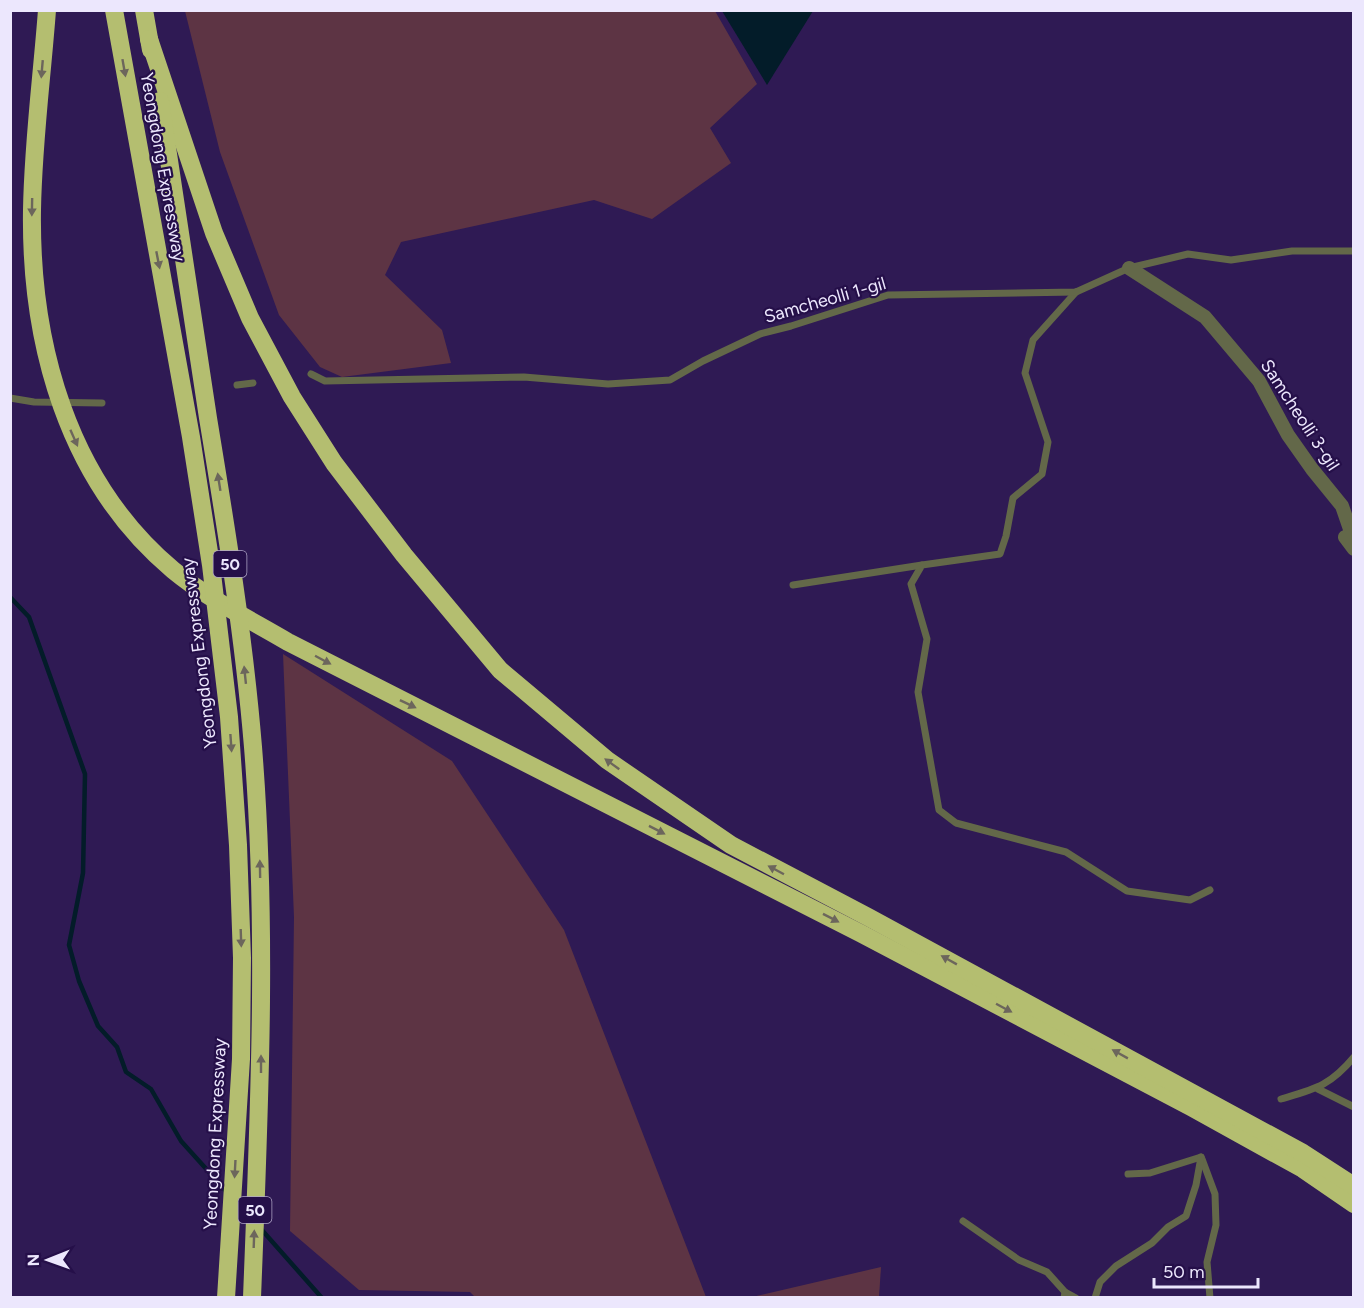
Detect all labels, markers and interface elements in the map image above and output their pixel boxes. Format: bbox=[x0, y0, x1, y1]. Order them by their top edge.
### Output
one-way arrow bbox=[37, 59, 47, 78]
one-way arrow bbox=[119, 59, 128, 78]
street label: Yeongdong Expressway bbox=[136, 71, 191, 264]
one-way arrow bbox=[27, 197, 37, 216]
one-way arrow bbox=[154, 251, 163, 270]
street label: Samcheolli 1-gil bbox=[762, 272, 888, 328]
street label: Samcheolli 3-gil bbox=[1256, 355, 1344, 475]
one-way arrow bbox=[69, 429, 79, 447]
one-way arrow bbox=[214, 472, 223, 491]
road number: 50 bbox=[214, 551, 246, 577]
street label: Yeongdong Expressway bbox=[176, 556, 222, 749]
one-way arrow bbox=[315, 655, 332, 665]
one-way arrow bbox=[240, 665, 250, 684]
one-way arrow bbox=[400, 699, 417, 708]
one-way arrow bbox=[226, 734, 235, 753]
one-way arrow bbox=[605, 758, 621, 770]
one-way arrow bbox=[648, 824, 666, 834]
one-way arrow bbox=[255, 860, 265, 879]
one-way arrow bbox=[768, 865, 785, 875]
one-way arrow bbox=[823, 913, 840, 923]
one-way arrow bbox=[236, 929, 246, 948]
one-way arrow bbox=[940, 955, 957, 965]
one-way arrow bbox=[995, 1003, 1012, 1013]
street label: Yeongdong Expressway bbox=[199, 1037, 231, 1230]
one-way arrow bbox=[1111, 1049, 1128, 1059]
one-way arrow bbox=[256, 1055, 266, 1074]
one-way arrow bbox=[230, 1160, 239, 1179]
road number: 50 bbox=[238, 1197, 272, 1223]
north arrow bbox=[18, 1230, 78, 1290]
one-way arrow bbox=[250, 1230, 259, 1249]
scale bar bbox=[1154, 1251, 1258, 1289]
text: N bbox=[24, 1254, 43, 1267]
text: 50 m bbox=[1163, 1261, 1205, 1283]

